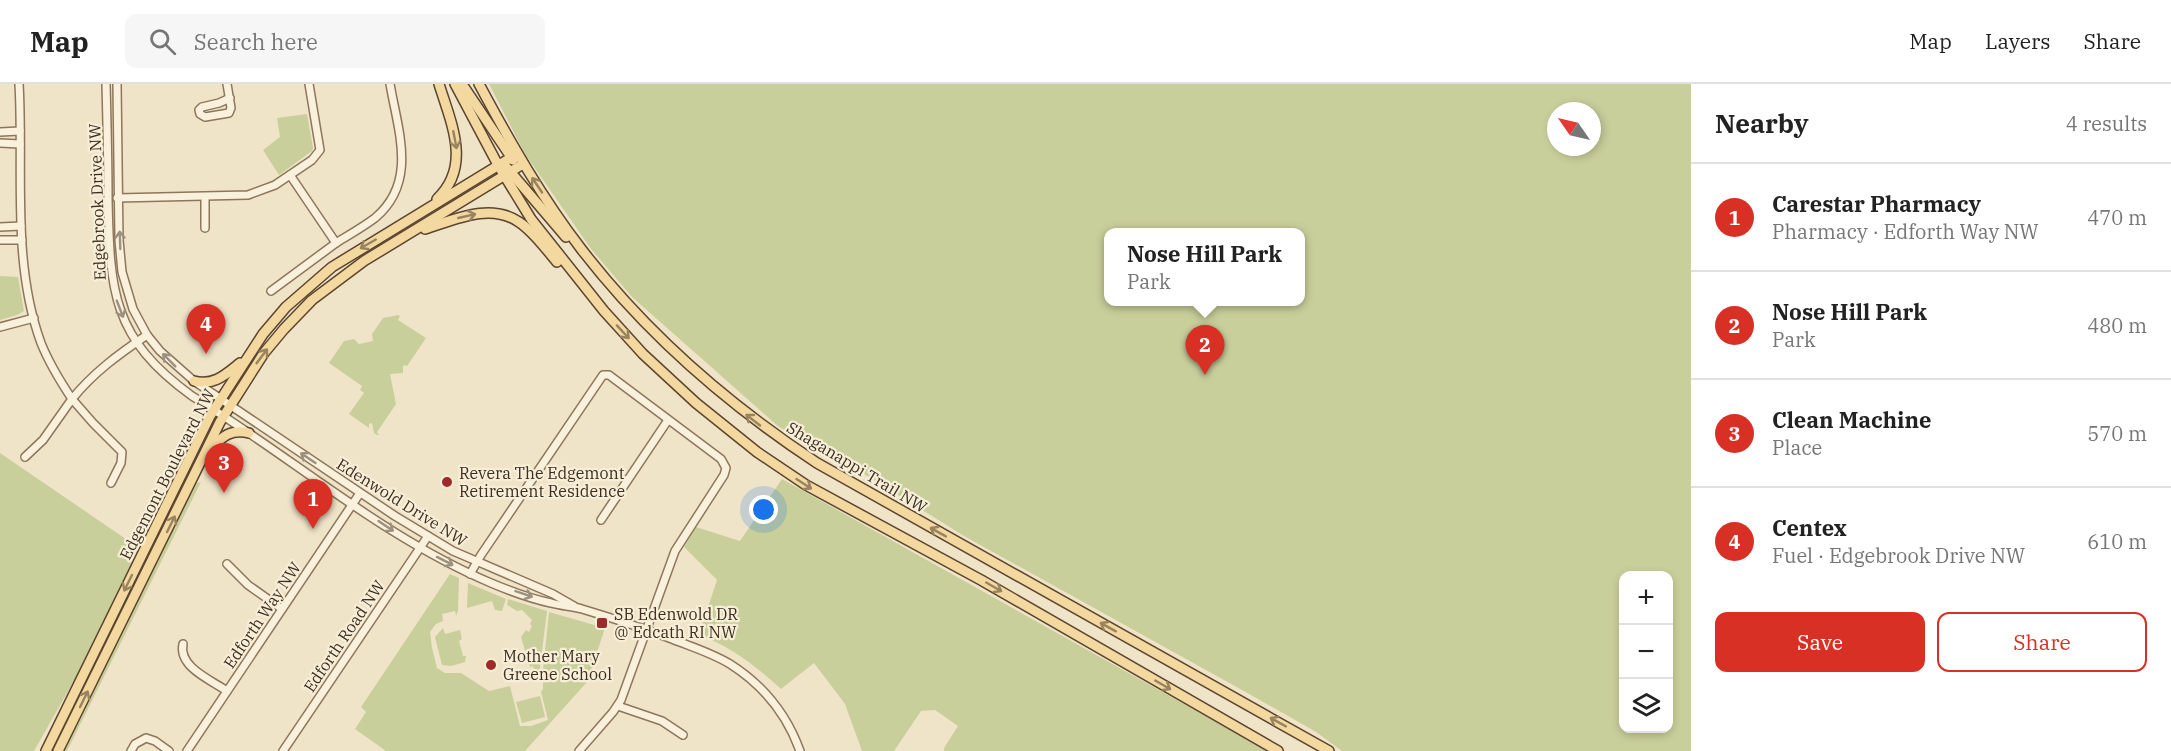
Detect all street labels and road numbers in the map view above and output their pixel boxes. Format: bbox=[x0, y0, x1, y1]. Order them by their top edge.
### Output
street label: Edgebrook Drive NW bbox=[84, 123, 110, 281]
street label: Edgemont Boulevard NW bbox=[115, 385, 219, 563]
street label: Shaganappi Trail NW bbox=[783, 417, 931, 517]
street label: Edenwold Drive NW bbox=[333, 454, 471, 551]
street label: Edforth Way NW bbox=[219, 558, 305, 672]
street label: Edforth Road NW bbox=[299, 576, 389, 696]

